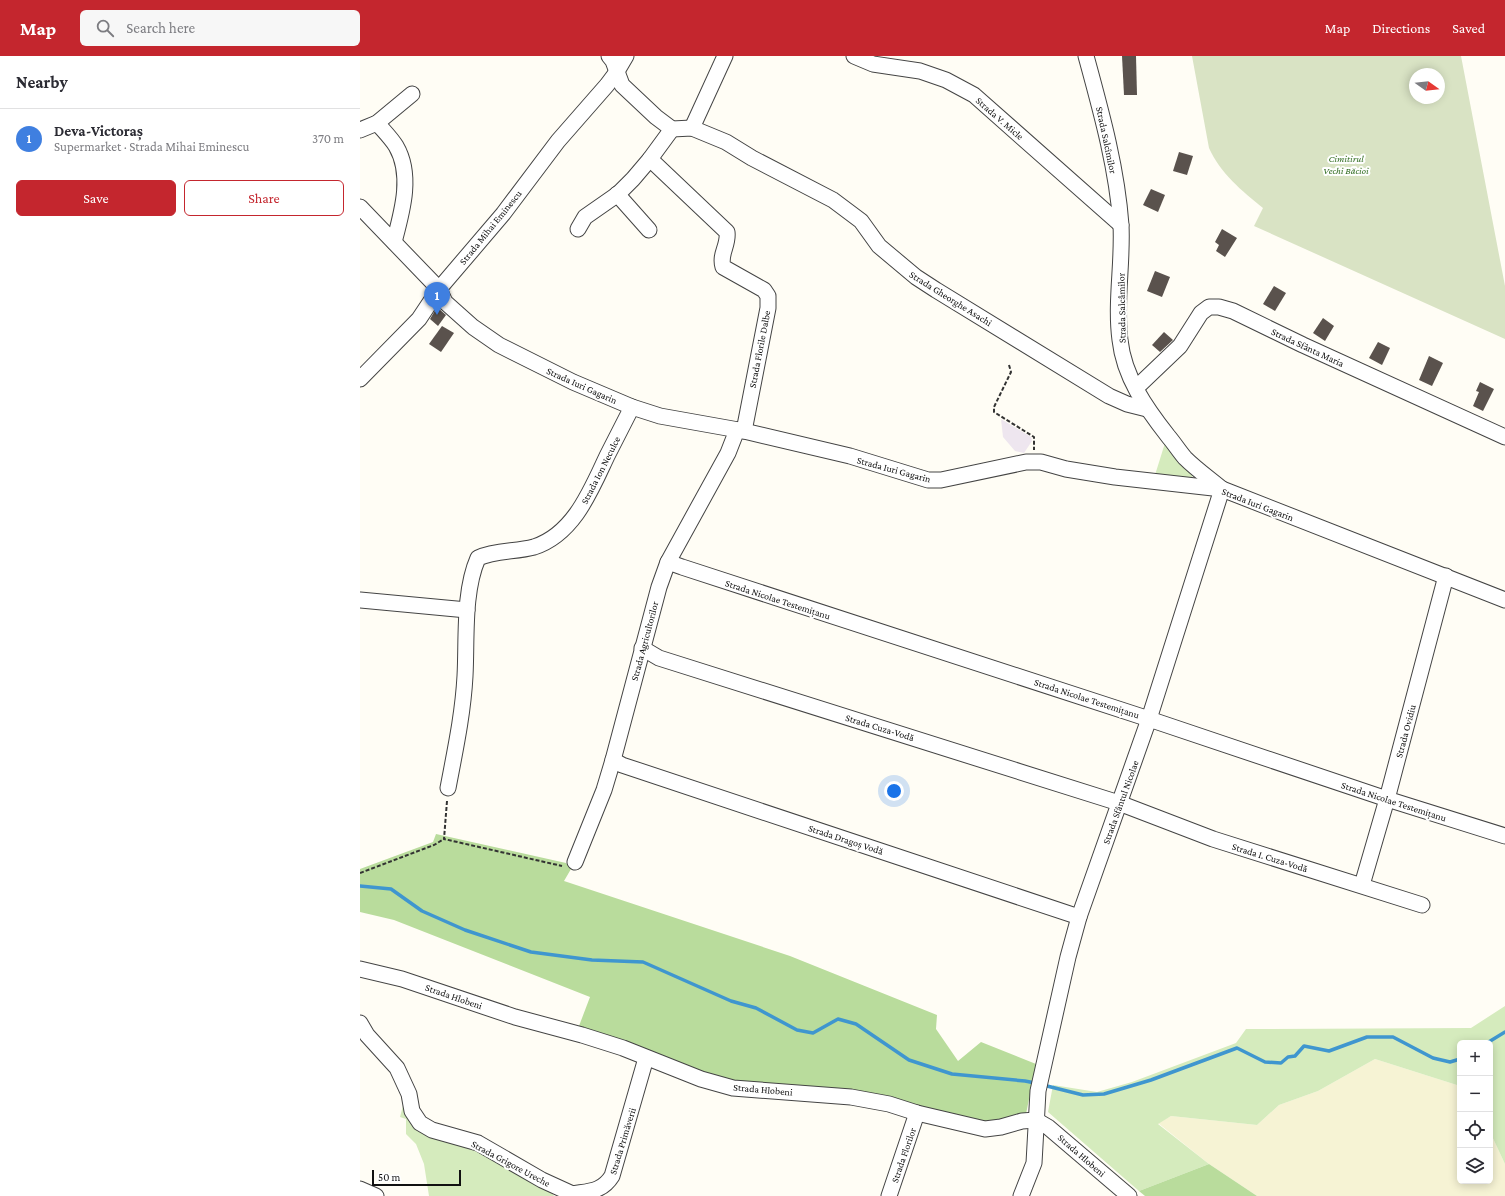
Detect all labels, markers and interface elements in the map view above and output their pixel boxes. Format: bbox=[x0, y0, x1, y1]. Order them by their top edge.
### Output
search box bbox=[80, 10, 360, 46]
icon: search bbox=[94, 17, 116, 39]
text: Map bbox=[20, 18, 56, 39]
text: Search here bbox=[126, 20, 195, 36]
text: Map bbox=[1325, 20, 1350, 36]
text: Directions bbox=[1372, 20, 1430, 36]
text: Saved bbox=[1452, 20, 1485, 36]
north arrow bbox=[1409, 68, 1445, 104]
text: Nearby bbox=[16, 73, 68, 92]
street label: Strada V. Micle bbox=[974, 95, 1026, 142]
street label: Strada Salcîmilor bbox=[1094, 106, 1119, 175]
text: Deva-Victoraș bbox=[54, 123, 143, 139]
text: 1 bbox=[27, 131, 31, 146]
text: 370 m bbox=[312, 131, 344, 146]
text: Supermarket · Strada Mihai Eminescu bbox=[54, 139, 249, 154]
park label: Cimitirul Vechi Băcioi bbox=[1323, 153, 1369, 176]
button: Save bbox=[16, 180, 176, 216]
button: Share bbox=[184, 180, 344, 216]
street label: Strada Mihai Eminescu bbox=[457, 187, 524, 267]
street label: Strada Gheorghe Asachi bbox=[908, 269, 994, 328]
street label: Strada Salcâmilor bbox=[1115, 272, 1128, 343]
pin: 1 bbox=[424, 282, 450, 315]
street label: Strada Florile Dalbe bbox=[747, 309, 773, 389]
street label: Strada Sfânta Maria bbox=[1270, 326, 1346, 369]
street label: Strada Iuri Gagarin bbox=[545, 365, 619, 406]
street label: Strada Ion Neculce bbox=[579, 434, 623, 506]
street label: Strada Iuri Gagarin bbox=[856, 454, 933, 485]
street label: Strada Iuri Gagarin bbox=[1220, 486, 1296, 523]
street label: Strada Nicolae Testemițanu bbox=[724, 577, 832, 623]
street label: Strada Agricultorilor bbox=[629, 600, 661, 682]
street label: Strada Nicolae Testemițanu bbox=[1033, 676, 1141, 722]
street label: Strada Ovidiu bbox=[1393, 703, 1418, 759]
street label: Strada Cuza-Vodă bbox=[844, 712, 916, 743]
street label: Strada Sfântul Nicolae bbox=[1100, 758, 1141, 846]
street label: Strada Nicolae Testemițanu bbox=[1340, 779, 1448, 825]
your location bbox=[884, 781, 904, 801]
street label: Strada Dragoș Vodă bbox=[807, 822, 885, 858]
street label: Strada I. Cuza-Vodă bbox=[1231, 841, 1309, 874]
street label: Strada Hlobeni bbox=[424, 982, 484, 1011]
map controls bbox=[1457, 1040, 1493, 1184]
button: + bbox=[1457, 1040, 1493, 1076]
button: − bbox=[1457, 1076, 1493, 1112]
street label: Strada Hlobeni bbox=[733, 1081, 793, 1098]
street label: Strada Primăverii bbox=[607, 1106, 638, 1176]
button: locate bbox=[1457, 1112, 1493, 1148]
street label: Strada Florilor bbox=[889, 1126, 918, 1184]
street label: Strada Hlobeni bbox=[1056, 1132, 1108, 1179]
street label: Strada Grigore Ureche bbox=[469, 1138, 553, 1189]
button: layers bbox=[1457, 1148, 1493, 1184]
scale bar bbox=[372, 1168, 461, 1187]
text: 50 m bbox=[378, 1171, 400, 1183]

